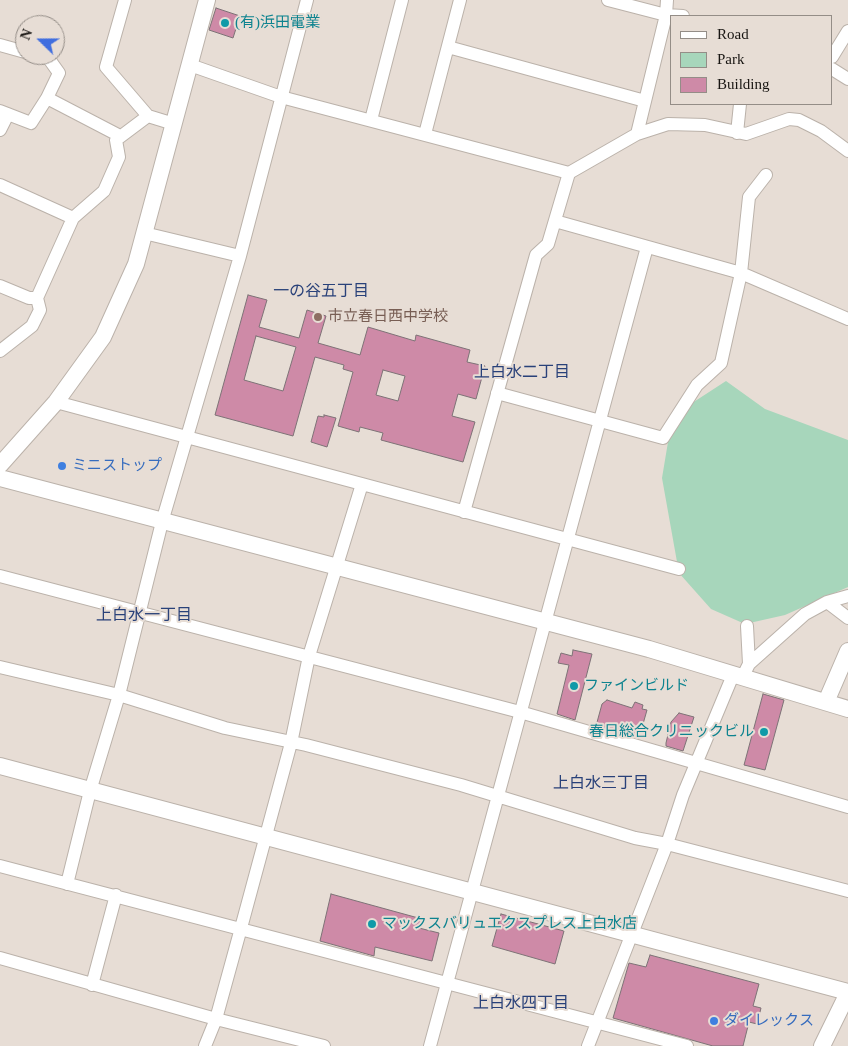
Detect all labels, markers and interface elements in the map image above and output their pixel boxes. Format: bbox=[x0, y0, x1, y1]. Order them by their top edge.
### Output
place label: (有)浜田電業 bbox=[235, 14, 320, 32]
north arrow bbox=[15, 15, 65, 65]
legend bbox=[670, 15, 833, 105]
marker: (有)浜田電業 bbox=[219, 17, 231, 29]
text: Road bbox=[717, 26, 749, 42]
text: N bbox=[18, 27, 35, 42]
text: Park bbox=[717, 51, 745, 67]
text: Building bbox=[717, 76, 770, 92]
district label: 一の谷五丁目 bbox=[273, 282, 369, 302]
place label: 市立春日西中学校 bbox=[328, 308, 448, 326]
marker: 市立春日西中学校 bbox=[312, 311, 324, 323]
district label: 上白水二丁目 bbox=[474, 363, 570, 383]
place label: ミニストップ bbox=[72, 457, 162, 475]
marker: ミニストップ bbox=[56, 460, 68, 472]
district label: 上白水一丁目 bbox=[96, 606, 192, 626]
place label: ファインビルド bbox=[584, 677, 689, 695]
marker: ファインビルド bbox=[568, 680, 580, 692]
place label: 春日総合クリニックビル bbox=[589, 723, 754, 741]
marker: 春日総合クリニックビル bbox=[758, 726, 770, 738]
district label: 上白水三丁目 bbox=[553, 774, 649, 794]
place label: マックスバリュエクスプレス上白水店 bbox=[382, 915, 637, 933]
marker: マックスバリュエクスプレス上白水店 bbox=[366, 918, 378, 930]
district label: 上白水四丁目 bbox=[473, 994, 569, 1014]
place label: ダイレックス bbox=[724, 1012, 814, 1030]
marker: ダイレックス bbox=[708, 1015, 720, 1027]

